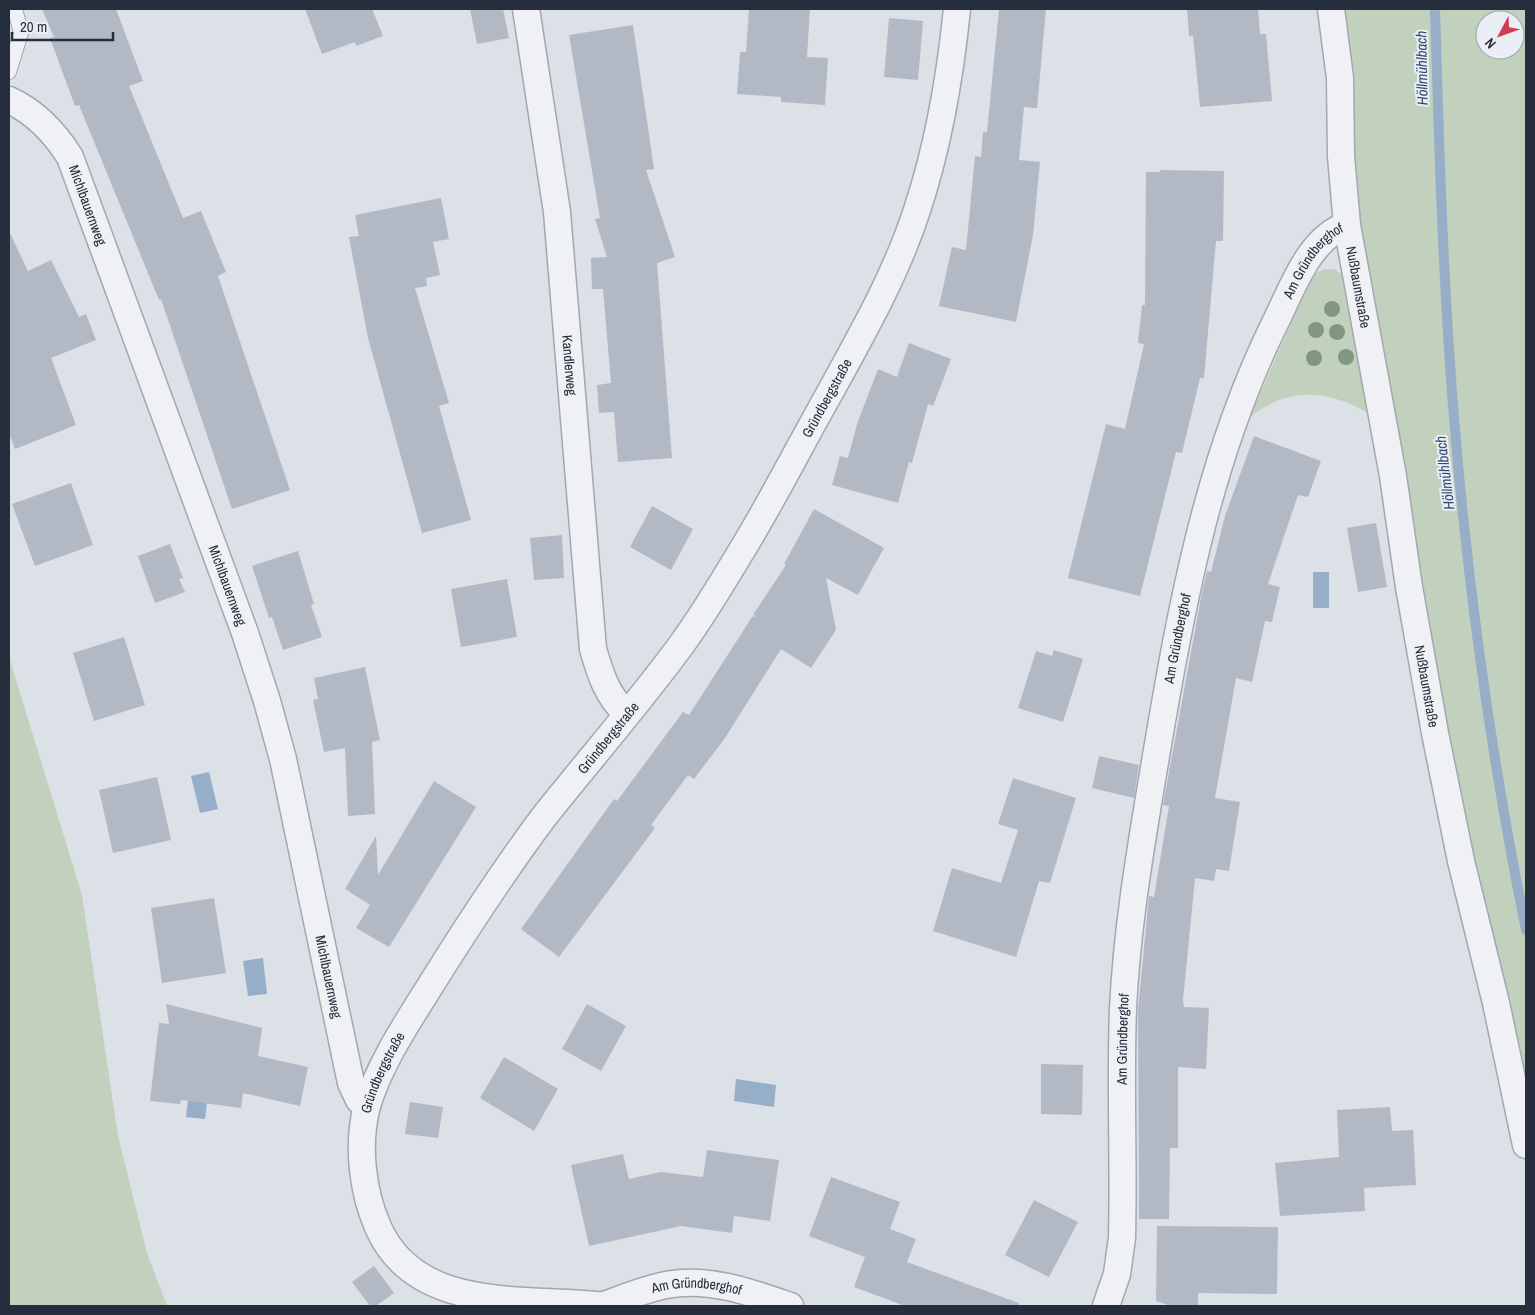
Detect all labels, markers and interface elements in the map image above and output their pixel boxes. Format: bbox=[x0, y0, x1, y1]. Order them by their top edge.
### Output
scale bar bbox=[12, 10, 114, 42]
north arrow bbox=[1475, 10, 1525, 60]
text: 20 m bbox=[20, 16, 47, 37]
water label: Höllmühlbach bbox=[1410, 30, 1433, 105]
text: N bbox=[1481, 34, 1500, 53]
street label: Michlbauernweg bbox=[65, 163, 111, 248]
street label: Am Gründberghof bbox=[1278, 219, 1347, 302]
street label: Nußbaumstraße bbox=[1342, 245, 1375, 330]
street label: Kandlerweg bbox=[558, 334, 581, 397]
street label: Gründbergstraße bbox=[798, 355, 856, 441]
water label: Höllmühlbach bbox=[1430, 435, 1459, 511]
street label: Michlbauernweg bbox=[204, 543, 251, 629]
street label: Am Gründberghof bbox=[1160, 591, 1195, 686]
street label: Nußbaumstraße bbox=[1411, 644, 1443, 729]
street label: Gründbergstraße bbox=[573, 698, 643, 777]
street label: Michlbauernweg bbox=[311, 934, 346, 1021]
street label: Am Gründberghof bbox=[1113, 992, 1133, 1086]
street label: Gründbergstraße bbox=[357, 1029, 409, 1115]
street label: Am Gründberghof bbox=[648, 1274, 745, 1299]

